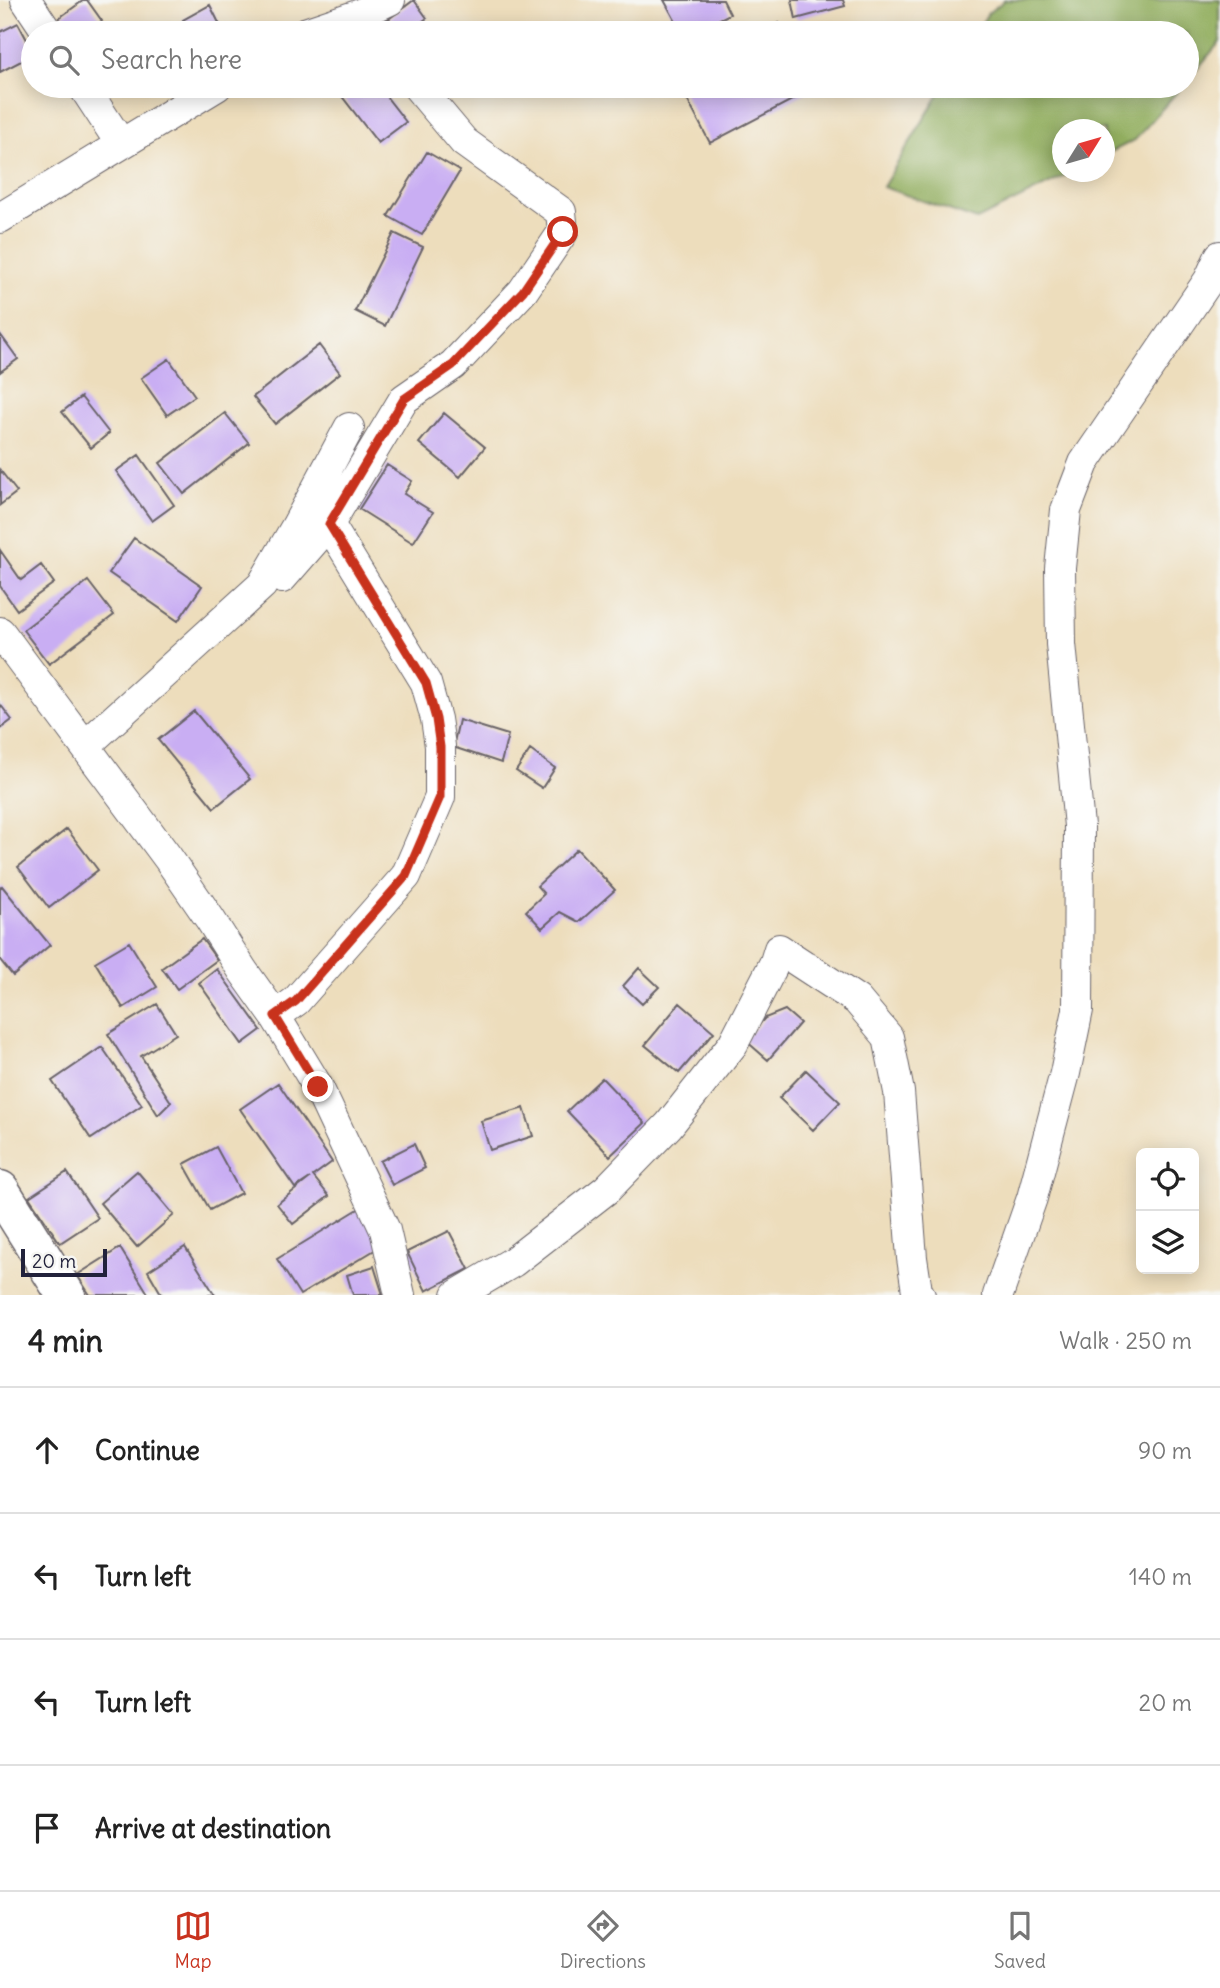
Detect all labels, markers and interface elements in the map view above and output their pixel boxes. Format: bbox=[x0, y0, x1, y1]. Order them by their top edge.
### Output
search box bbox=[21, 21, 1199, 98]
icon: search bbox=[45, 41, 83, 79]
text: Search here bbox=[101, 43, 242, 76]
north arrow bbox=[1052, 119, 1115, 182]
route start bbox=[547, 216, 578, 247]
route end bbox=[302, 1071, 333, 1102]
map controls bbox=[1136, 1148, 1199, 1274]
button: locate bbox=[1136, 1148, 1199, 1211]
button: layers bbox=[1136, 1211, 1199, 1274]
scale bar bbox=[21, 1246, 107, 1278]
text: 20 m bbox=[32, 1249, 76, 1273]
text: 4 min bbox=[28, 1322, 103, 1360]
text: Walk · 250 m bbox=[1059, 1326, 1192, 1355]
icon: ahead bbox=[28, 1431, 66, 1469]
text: Continue bbox=[95, 1434, 200, 1467]
text: 90 m bbox=[1138, 1436, 1192, 1465]
icon: left bbox=[28, 1557, 66, 1595]
text: Turn left bbox=[95, 1560, 191, 1593]
text: 140 m bbox=[1129, 1562, 1192, 1591]
icon: left bbox=[28, 1683, 66, 1721]
text: Turn left bbox=[95, 1686, 191, 1719]
text: 20 m bbox=[1139, 1688, 1192, 1717]
icon: arrive bbox=[28, 1809, 66, 1847]
text: Arrive at destination bbox=[95, 1812, 331, 1845]
tab: Map bbox=[174, 1907, 212, 1973]
tab: Directions bbox=[560, 1907, 646, 1973]
tab: Saved bbox=[994, 1907, 1046, 1973]

